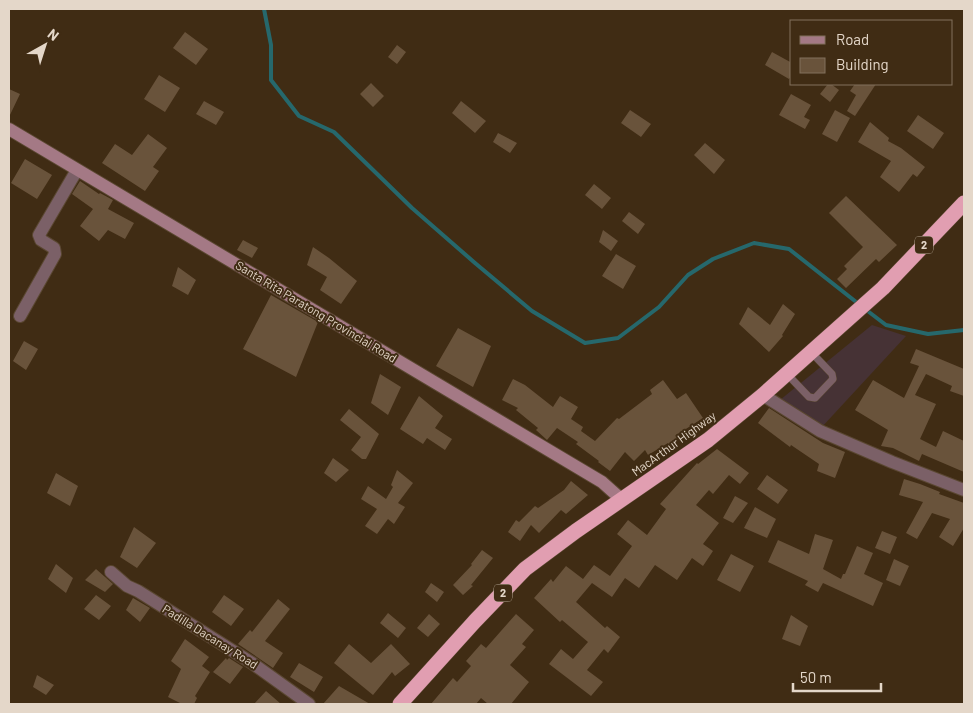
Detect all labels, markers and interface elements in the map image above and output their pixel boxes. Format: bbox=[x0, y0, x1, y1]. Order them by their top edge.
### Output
north arrow bbox=[20, 20, 70, 70]
legend bbox=[790, 20, 953, 85]
text: N bbox=[45, 25, 62, 44]
text: Road bbox=[836, 30, 869, 48]
text: Building bbox=[836, 55, 889, 73]
road number: 2 bbox=[915, 236, 933, 254]
street label: Santa Rita Paratong Provincial Road bbox=[233, 257, 400, 365]
street label: MacArthur Highway bbox=[629, 408, 719, 478]
road number: 2 bbox=[494, 584, 512, 602]
street label: Padilla Dacanay Road bbox=[160, 601, 261, 671]
scale bar bbox=[793, 660, 880, 692]
text: 50 m bbox=[800, 668, 832, 686]

